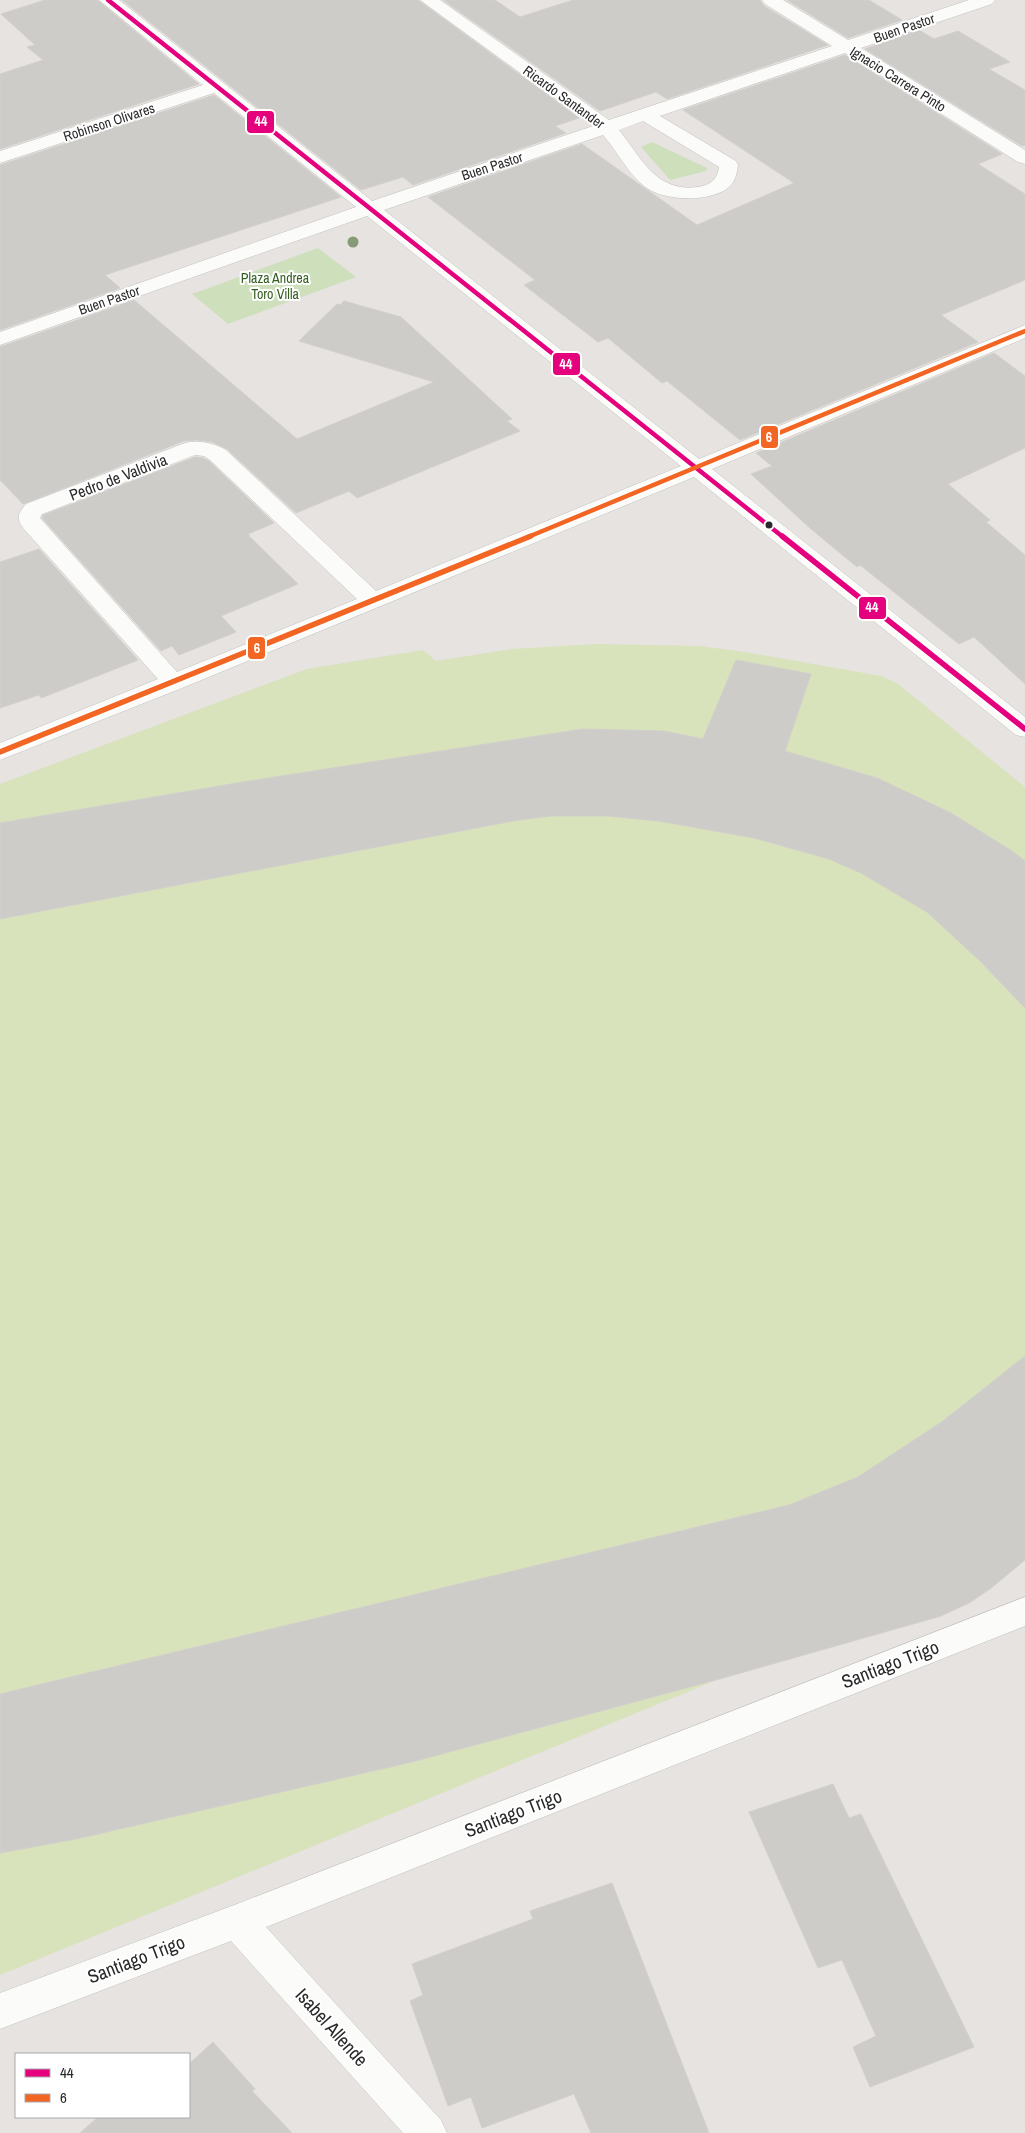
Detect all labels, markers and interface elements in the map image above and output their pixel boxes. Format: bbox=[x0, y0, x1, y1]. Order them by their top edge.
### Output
street label: Buen Pastor bbox=[871, 9, 937, 47]
street label: Ignacio Carrera Pinto bbox=[847, 42, 949, 116]
street label: Ricardo Santander bbox=[520, 61, 608, 133]
street label: Robinson Olivares bbox=[61, 99, 157, 145]
line badge: 44 bbox=[246, 110, 275, 134]
text: 44 bbox=[255, 112, 268, 130]
street label: Buen Pastor bbox=[459, 148, 525, 184]
park label: Plaza Andrea Toro Villa bbox=[241, 269, 310, 303]
street label: Buen Pastor bbox=[76, 281, 142, 319]
line badge: 44 bbox=[552, 352, 581, 376]
text: 44 bbox=[560, 355, 573, 373]
line badge: 6 bbox=[760, 425, 779, 449]
text: 6 bbox=[766, 428, 772, 446]
street label: Pedro de Valdivia bbox=[66, 448, 171, 506]
unlabelled marker bbox=[764, 520, 774, 530]
line badge: 44 bbox=[858, 596, 887, 620]
text: 44 bbox=[866, 598, 879, 616]
line badge: 6 bbox=[247, 636, 266, 660]
text: 6 bbox=[254, 639, 260, 657]
street label: Santiago Trigo bbox=[838, 1634, 942, 1694]
street label: Santiago Trigo bbox=[461, 1783, 565, 1843]
street label: Santiago Trigo bbox=[84, 1929, 188, 1989]
street label: Isabel Allende bbox=[290, 1982, 374, 2072]
legend bbox=[15, 2053, 190, 2118]
text: 44 bbox=[60, 2062, 74, 2083]
text: 6 bbox=[60, 2087, 67, 2108]

